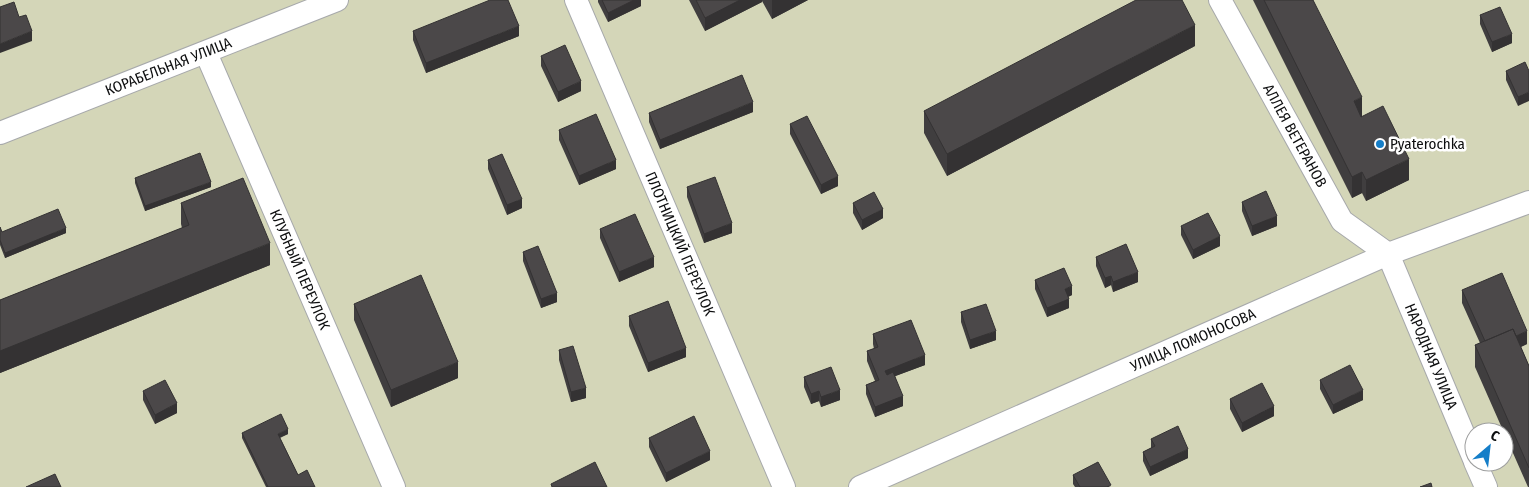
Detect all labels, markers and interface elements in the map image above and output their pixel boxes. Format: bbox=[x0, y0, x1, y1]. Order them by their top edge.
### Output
street label: КОРАБЕЛЬНАЯ УЛИЦА bbox=[103, 33, 234, 100]
street label: АЛЛЕЯ ВЕТЕРАНОВ bbox=[1259, 81, 1331, 190]
place label: Pyaterochka bbox=[1390, 135, 1465, 153]
marker: Pyaterochka bbox=[1374, 138, 1386, 150]
street label: ПЛОТНИЦКИЙ ПЕРЕУЛОК bbox=[641, 169, 719, 319]
street label: КЛУБНЫЙ ПЕРЕУЛОК bbox=[266, 207, 334, 332]
street label: НАРОДНАЯ УЛИЦА bbox=[1401, 301, 1461, 412]
street label: УЛИЦА ЛОМОНОСОВА bbox=[1127, 305, 1258, 376]
north arrow bbox=[1464, 422, 1514, 472]
text: С bbox=[1488, 427, 1503, 446]

